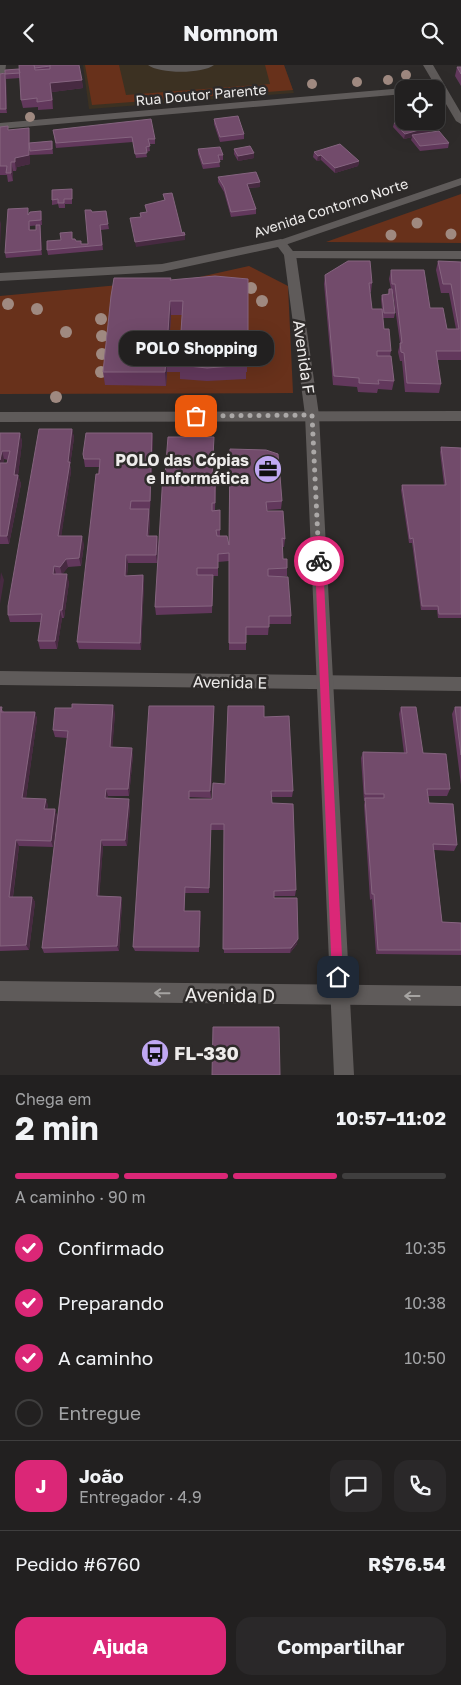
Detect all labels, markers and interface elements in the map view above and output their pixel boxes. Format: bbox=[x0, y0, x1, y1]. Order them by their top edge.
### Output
icon: back bbox=[15, 19, 43, 47]
text: Nomnom bbox=[183, 19, 278, 46]
icon: search bbox=[418, 19, 446, 47]
street label: Rua Doutor Parente bbox=[135, 80, 267, 109]
map controls bbox=[395, 80, 445, 130]
button: locate bbox=[395, 80, 445, 130]
street label: Avenida Contorno Norte bbox=[251, 174, 410, 241]
street label: Avenida F bbox=[289, 319, 319, 395]
callout: POLO Shopping bbox=[119, 331, 274, 366]
text: POLO Shopping bbox=[136, 338, 257, 358]
pin bbox=[175, 395, 217, 437]
icon: bag bbox=[182, 402, 210, 430]
place label: POLO das Cópias e Informática bbox=[115, 450, 249, 488]
office icon: POLO das Cópias e Informática bbox=[253, 454, 283, 484]
courier bbox=[294, 536, 344, 586]
icon: bike bbox=[305, 547, 333, 575]
street label: Avenida E bbox=[193, 671, 267, 693]
pin bbox=[317, 956, 359, 998]
icon: home bbox=[324, 963, 352, 991]
street label: Avenida D bbox=[185, 982, 275, 1007]
one-way arrow bbox=[155, 989, 171, 998]
one-way arrow bbox=[405, 991, 421, 1001]
bus stop icon: FL-330 bbox=[140, 1038, 170, 1068]
place label: FL-330 bbox=[174, 1041, 239, 1064]
text: Chega em bbox=[15, 1089, 91, 1109]
text: 10:57–11:02 bbox=[336, 1106, 446, 1129]
text: 2 min bbox=[15, 1109, 99, 1147]
text: A caminho · 90 m bbox=[15, 1187, 146, 1207]
icon: check bbox=[15, 1234, 43, 1262]
text: Confirmado bbox=[58, 1236, 164, 1259]
text: 10:35 bbox=[405, 1238, 446, 1258]
icon: check bbox=[15, 1289, 43, 1317]
text: Preparando bbox=[58, 1291, 164, 1314]
text: 10:38 bbox=[404, 1293, 446, 1313]
icon: check bbox=[15, 1344, 43, 1372]
text: A caminho bbox=[58, 1346, 153, 1369]
text: 10:50 bbox=[404, 1348, 446, 1368]
text: Entregue bbox=[58, 1401, 141, 1424]
button: chat bbox=[330, 1460, 382, 1512]
button: phone bbox=[394, 1460, 446, 1512]
text: João bbox=[79, 1464, 124, 1487]
text: J bbox=[36, 1474, 46, 1497]
text: Entregador · 4.9 bbox=[79, 1487, 202, 1507]
text: Pedido #6760 bbox=[15, 1552, 141, 1575]
text: R$76.54 bbox=[368, 1552, 446, 1575]
button: Ajuda bbox=[15, 1617, 226, 1675]
button: Compartilhar bbox=[236, 1617, 446, 1675]

